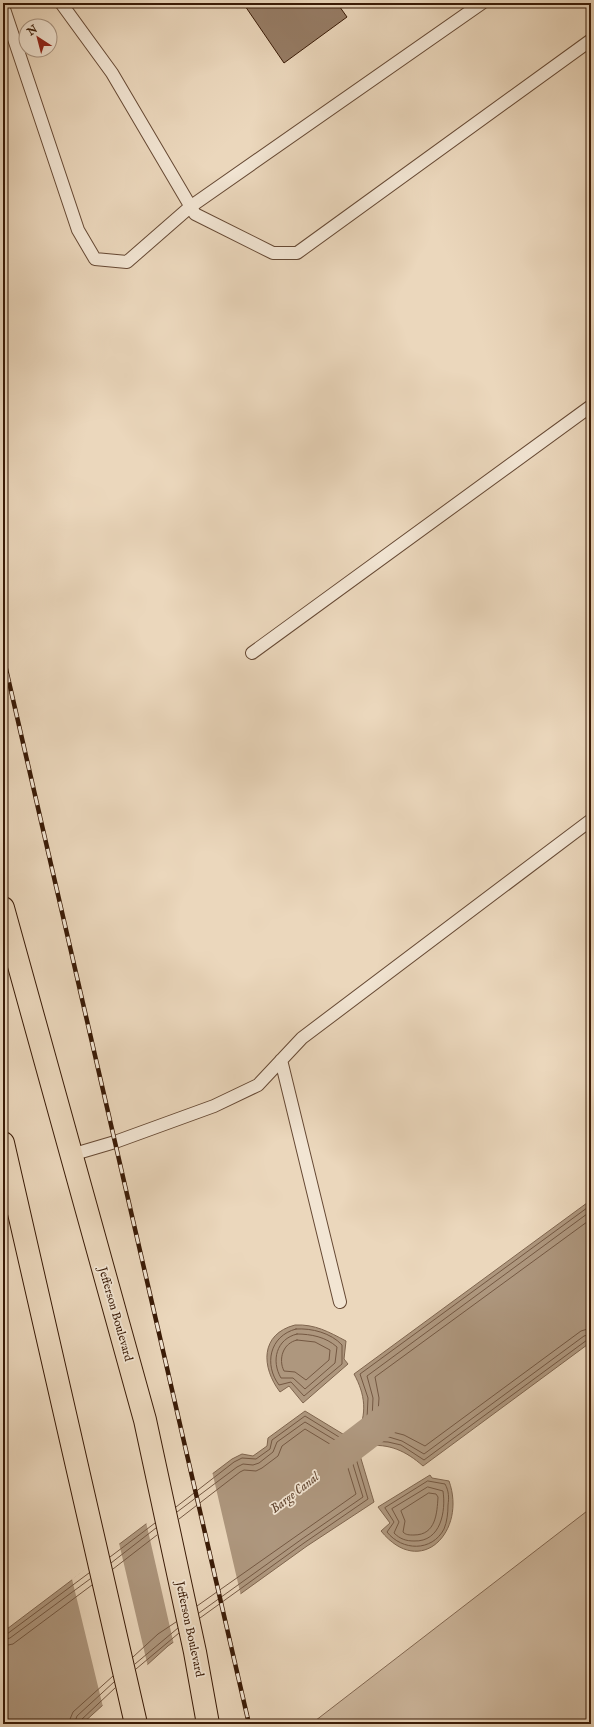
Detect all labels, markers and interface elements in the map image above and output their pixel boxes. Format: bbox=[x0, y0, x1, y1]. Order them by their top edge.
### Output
north arrow bbox=[18, 18, 58, 58]
text: N bbox=[24, 22, 41, 40]
street label: Jefferson Boulevard bbox=[93, 1263, 136, 1364]
water label: Barge Canal bbox=[267, 1468, 324, 1518]
street label: Jefferson Boulevard bbox=[171, 1578, 207, 1679]

